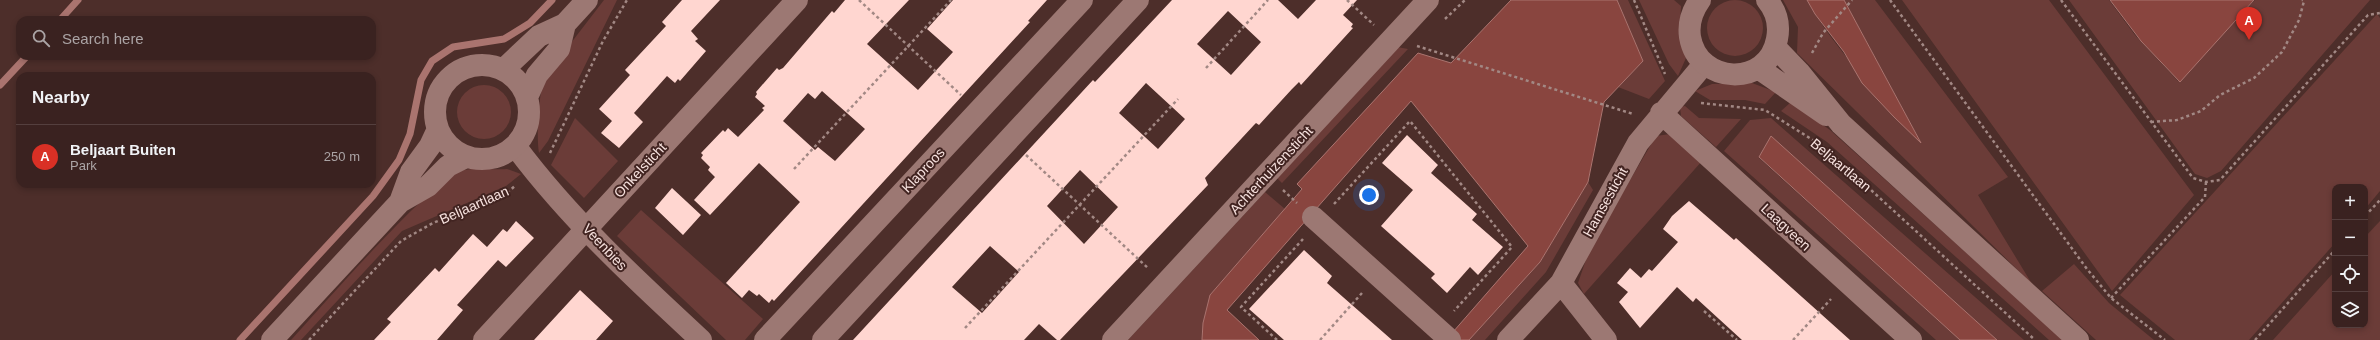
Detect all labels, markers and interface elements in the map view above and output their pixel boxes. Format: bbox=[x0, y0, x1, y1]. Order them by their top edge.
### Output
pin: A bbox=[2236, 7, 2262, 40]
search box bbox=[16, 16, 376, 60]
icon: search bbox=[30, 27, 52, 49]
text: Search here bbox=[62, 30, 144, 47]
text: Nearby bbox=[32, 88, 90, 107]
street label: Achterhuizensticht bbox=[1226, 123, 1316, 217]
street label: Beljaartlaan bbox=[1808, 135, 1874, 195]
street label: Onkelsticht bbox=[611, 139, 670, 201]
text: Beljaart Buiten bbox=[70, 141, 176, 158]
street label: Klaproos bbox=[898, 144, 948, 196]
text: A bbox=[40, 149, 50, 164]
text: 250 m bbox=[324, 149, 360, 164]
text: Park bbox=[70, 158, 97, 173]
street label: Hamsesticht bbox=[1579, 164, 1631, 240]
street label: Beljaartlaan bbox=[437, 183, 511, 227]
map controls bbox=[2332, 184, 2368, 328]
button: + bbox=[2332, 184, 2368, 220]
your location bbox=[1359, 185, 1379, 205]
street label: Laagveen bbox=[1758, 200, 1814, 254]
street label: Veenbies bbox=[580, 220, 630, 274]
button: − bbox=[2332, 220, 2368, 256]
button: locate bbox=[2332, 256, 2368, 292]
button: layers bbox=[2332, 292, 2368, 328]

